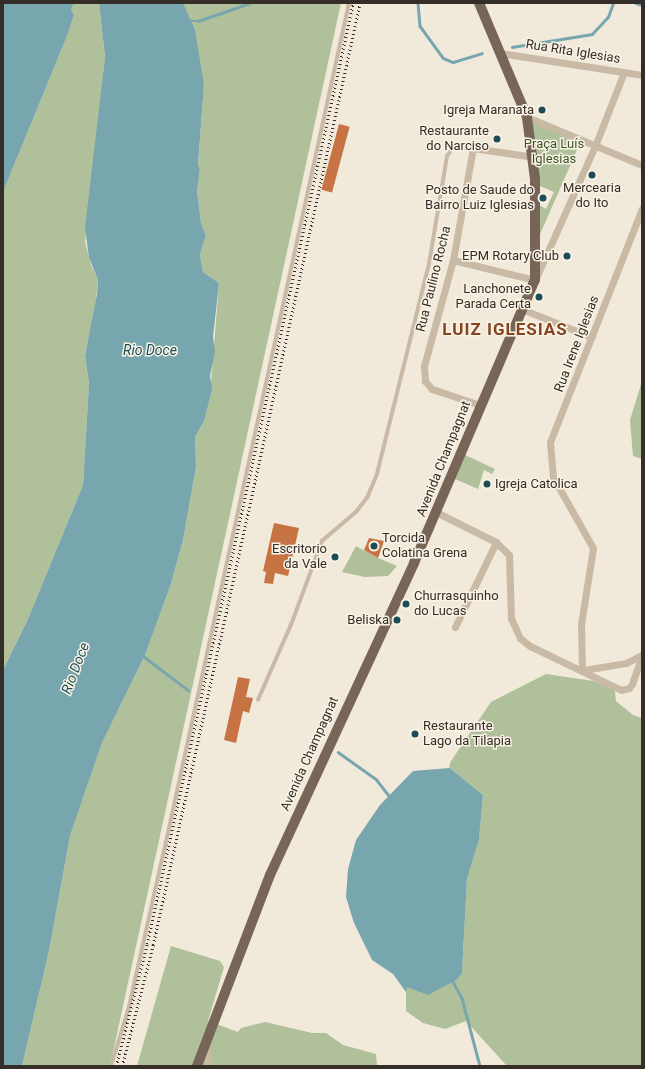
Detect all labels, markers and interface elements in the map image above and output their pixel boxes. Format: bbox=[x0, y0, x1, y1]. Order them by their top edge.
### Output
street label: Rua Rita Iglesias bbox=[525, 37, 621, 67]
place label: Igreja Maranata bbox=[443, 102, 534, 118]
marker: Igreja Maranata bbox=[537, 105, 547, 115]
place label: Restaurante do Narciso bbox=[419, 124, 489, 155]
marker: Restaurante do Narciso bbox=[492, 134, 502, 144]
park label: Praça Luís Iglesias bbox=[524, 137, 584, 168]
marker: Mercearia do Ito bbox=[587, 170, 597, 180]
place label: Mercearia do Ito bbox=[563, 181, 621, 212]
place label: Posto de Saude do Bairro Luiz Iglesias bbox=[425, 183, 534, 214]
marker: Posto de Saude do Bairro Luiz Iglesias bbox=[537, 192, 549, 204]
street label: Rua Paulino Rocha bbox=[413, 225, 455, 333]
place label: EPM Rotary Club bbox=[462, 248, 559, 264]
marker: EPM Rotary Club bbox=[562, 251, 572, 261]
place label: Lanchonete Parada Certa bbox=[456, 282, 531, 313]
marker: Lanchonete Parada Certa bbox=[534, 292, 544, 302]
street label: Rua Irene Iglesias bbox=[551, 294, 603, 394]
district label: LUIZ IGLESIAS bbox=[442, 320, 568, 340]
water label: Rio Doce bbox=[123, 342, 177, 358]
street label: Avenida Champagnat bbox=[414, 399, 474, 519]
place label: Igreja Catolica bbox=[495, 476, 578, 492]
marker: Igreja Catolica bbox=[482, 479, 492, 489]
place label: Torcida Colatina Grena bbox=[382, 531, 467, 562]
marker: Torcida Colatina Grena bbox=[369, 541, 379, 551]
place label: Escritorio da Vale bbox=[272, 542, 327, 573]
marker: Escritorio da Vale bbox=[330, 552, 340, 562]
place label: Churrasquinho do Lucas bbox=[414, 589, 499, 620]
marker: Churrasquinho do Lucas bbox=[401, 599, 411, 609]
place label: Beliska bbox=[347, 612, 389, 628]
marker: Beliska bbox=[392, 615, 402, 625]
water label: Rio Doce bbox=[58, 640, 92, 696]
street label: Avenida Champagnat bbox=[278, 694, 342, 814]
place label: Restaurante Lago da Tilapia bbox=[423, 719, 511, 750]
marker: Restaurante Lago da Tilapia bbox=[410, 729, 420, 739]

